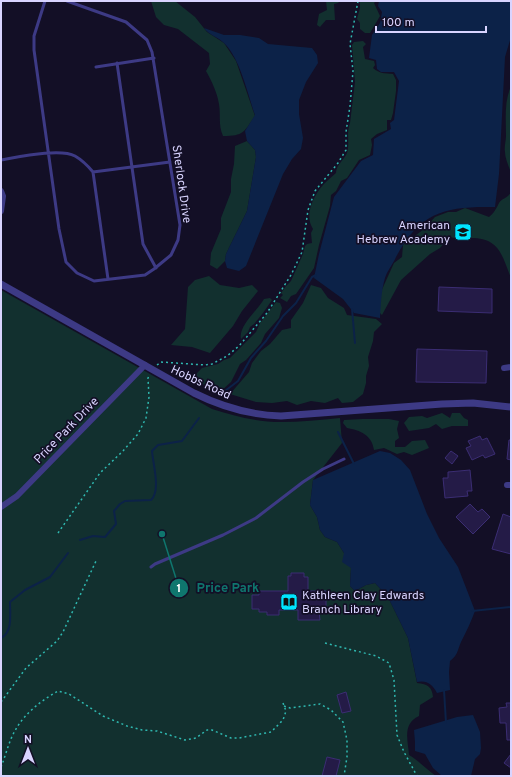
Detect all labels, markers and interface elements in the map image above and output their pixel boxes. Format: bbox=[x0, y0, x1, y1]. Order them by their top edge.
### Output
scale bar bbox=[376, 8, 486, 34]
text: 100 m bbox=[382, 15, 415, 31]
street label: Sherlock Drive bbox=[168, 144, 194, 224]
place label: American Hebrew Academy bbox=[357, 218, 450, 248]
school or university icon: American Hebrew Academy bbox=[453, 222, 473, 242]
street label: Hobbs Road bbox=[168, 362, 233, 404]
street label: Price Park Drive bbox=[31, 394, 103, 467]
callout: Price Park bbox=[169, 575, 268, 600]
text: 1 bbox=[177, 581, 181, 597]
text: Price Park bbox=[197, 581, 259, 597]
place label: Kathleen Clay Edwards Branch Library bbox=[302, 588, 424, 618]
library icon: Kathleen Clay Edwards Branch Library bbox=[279, 592, 299, 612]
north arrow bbox=[8, 729, 48, 769]
text: N bbox=[24, 733, 32, 747]

